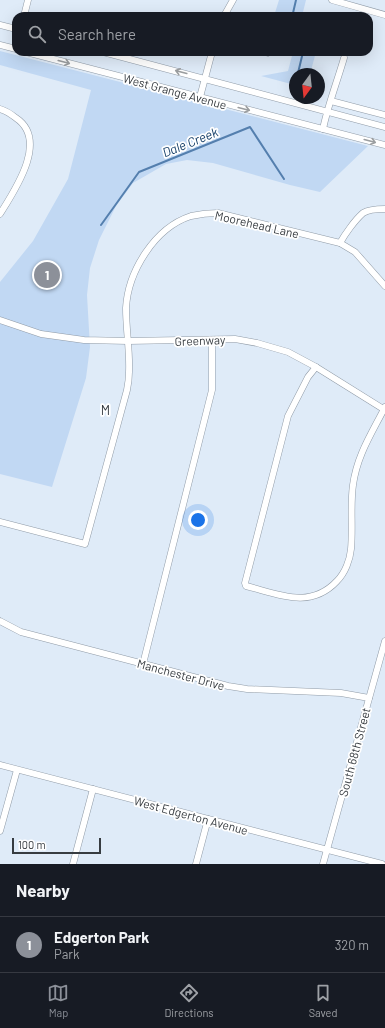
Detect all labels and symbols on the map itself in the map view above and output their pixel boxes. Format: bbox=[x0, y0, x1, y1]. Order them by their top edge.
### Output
one-way arrow bbox=[57, 59, 70, 66]
one-way arrow bbox=[175, 68, 188, 76]
north arrow bbox=[289, 68, 325, 104]
street label: West Grange Avenue bbox=[122, 70, 228, 112]
one-way arrow bbox=[237, 105, 250, 113]
water label: Dale Creek bbox=[160, 123, 221, 160]
one-way arrow bbox=[363, 138, 376, 146]
street label: Moorehead Lane bbox=[214, 208, 300, 240]
pin: 1 bbox=[34, 260, 60, 290]
street label: Greenway bbox=[174, 332, 226, 348]
district label: M bbox=[101, 402, 111, 418]
your location bbox=[188, 510, 208, 530]
street label: Manchester Drive bbox=[136, 656, 226, 692]
street label: South 68th Street bbox=[335, 706, 373, 798]
street label: West Edgerton Avenue bbox=[132, 793, 250, 837]
scale bar bbox=[12, 836, 101, 855]

